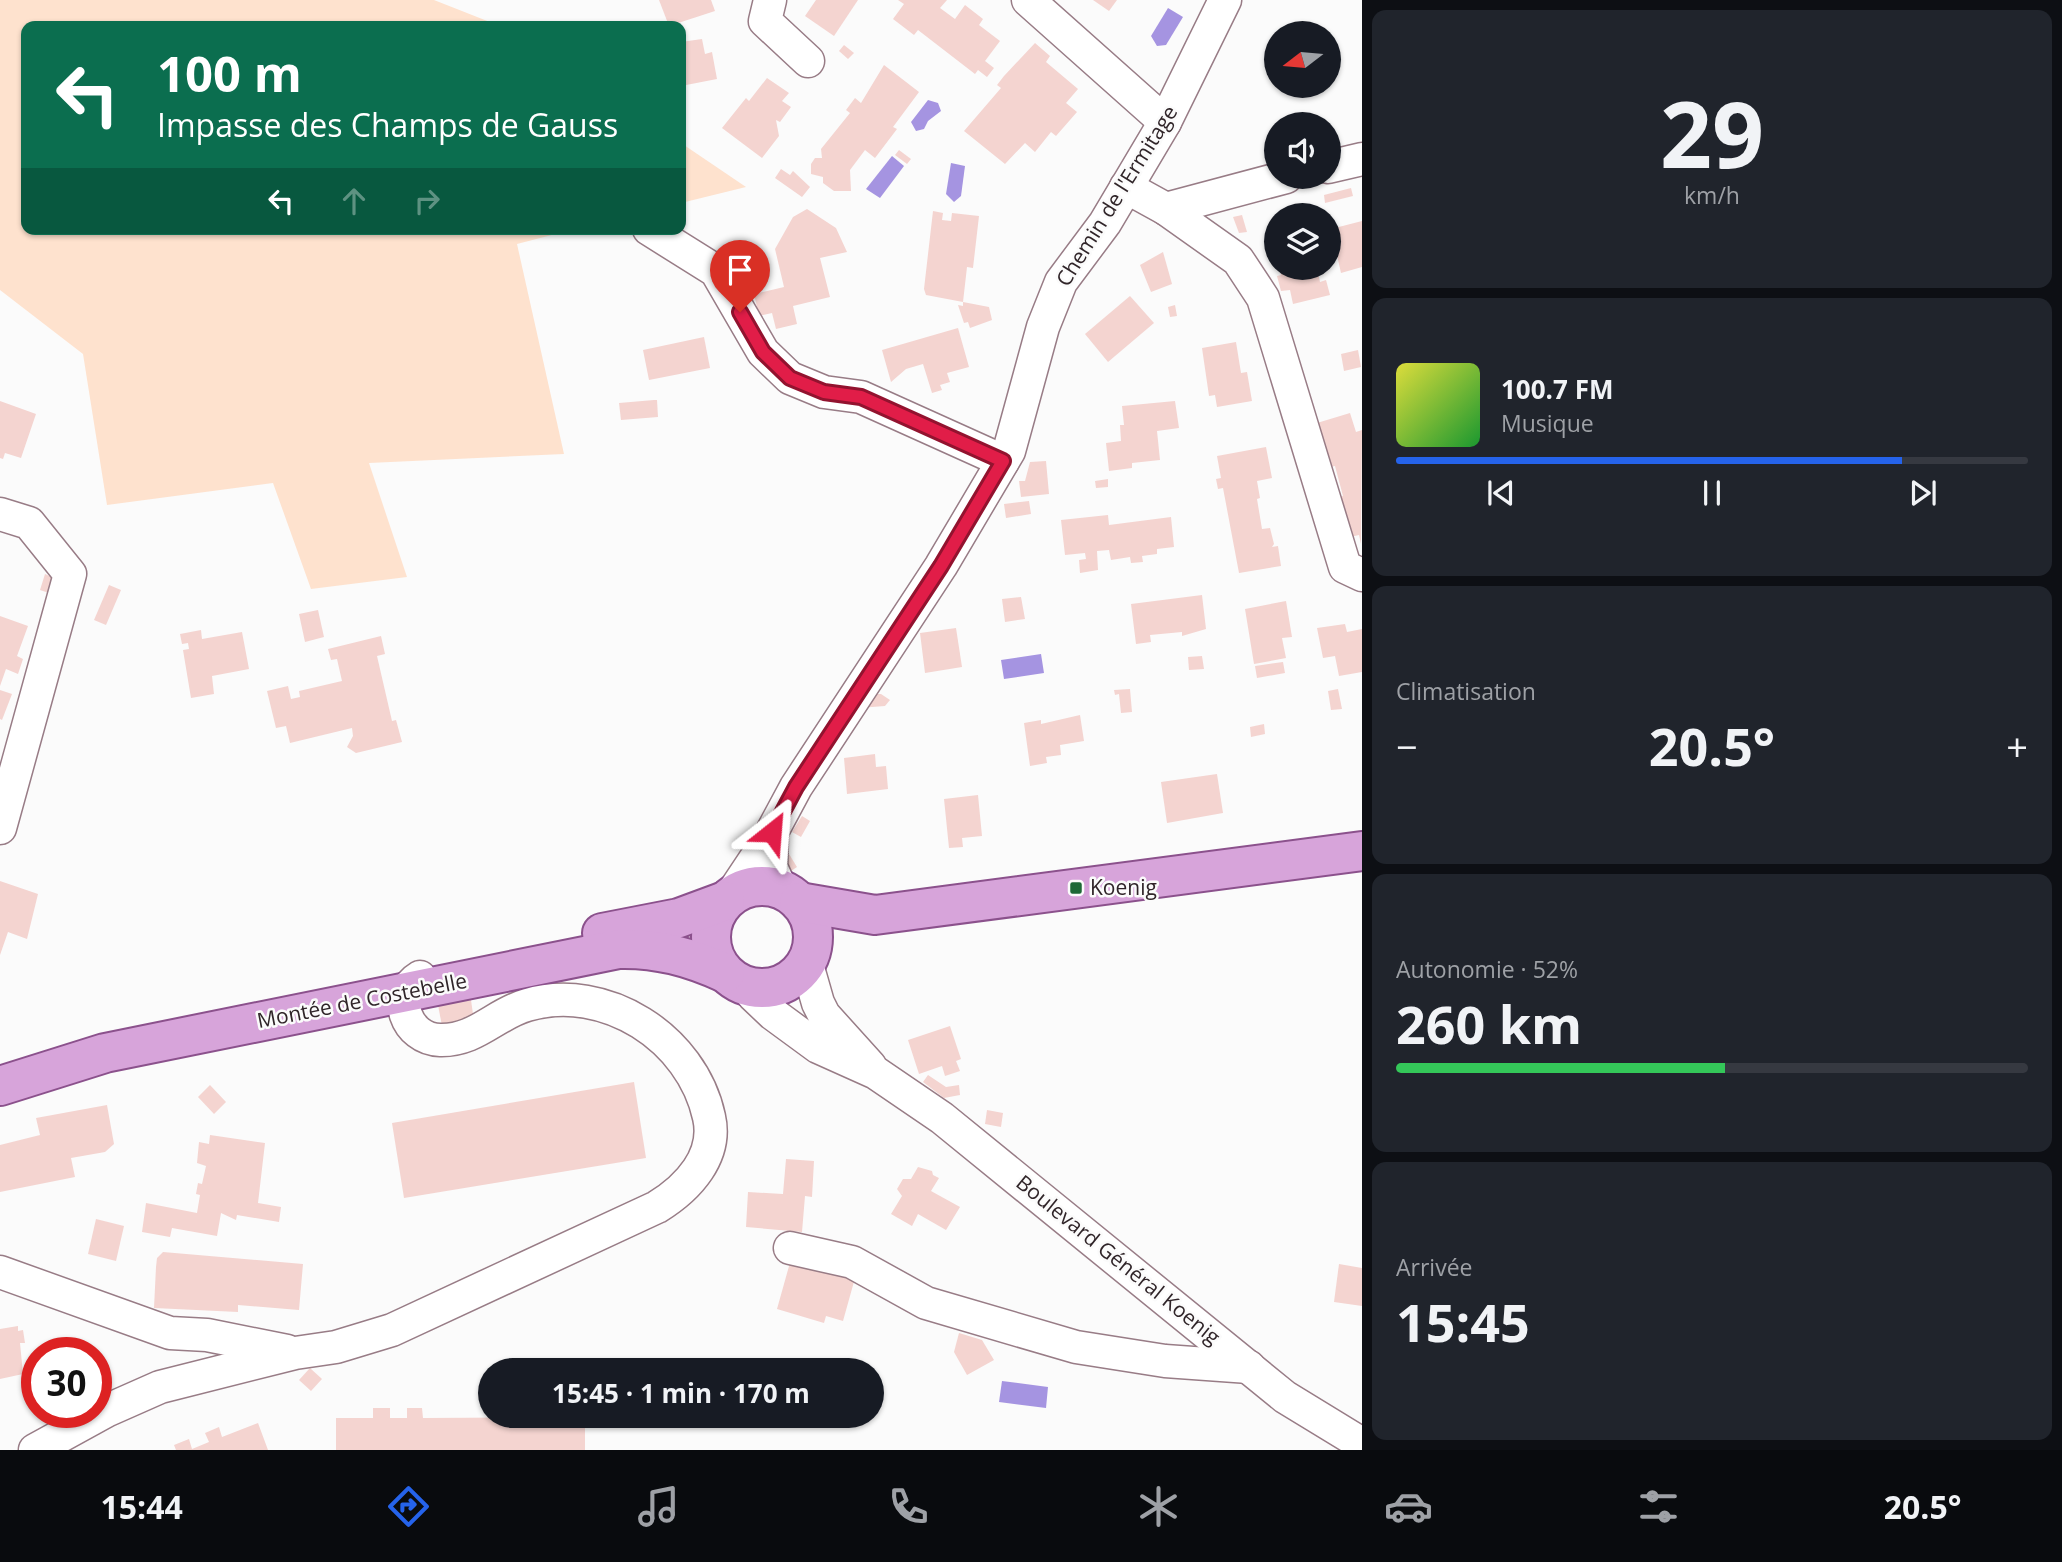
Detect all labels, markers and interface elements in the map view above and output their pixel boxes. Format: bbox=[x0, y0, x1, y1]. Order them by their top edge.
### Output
north arrow bbox=[1264, 21, 1340, 98]
map controls bbox=[1264, 21, 1341, 280]
text: 100 m bbox=[157, 40, 302, 106]
icon: left bbox=[42, 49, 133, 140]
text: 29 bbox=[1660, 71, 1764, 195]
street label: Chemin de l'Ermitage bbox=[1049, 100, 1183, 291]
text: Impasse des Champs de Gauss bbox=[157, 103, 618, 146]
button: sound bbox=[1264, 112, 1341, 189]
text: km/h bbox=[1684, 179, 1740, 211]
icon: left bbox=[262, 182, 300, 220]
icon: ahead bbox=[335, 182, 373, 220]
icon: right bbox=[408, 182, 446, 220]
button: layers bbox=[1264, 203, 1341, 280]
pin bbox=[710, 240, 770, 312]
icon: arrive bbox=[721, 251, 759, 289]
text: 100.7 FM bbox=[1501, 371, 1613, 407]
text: Musique bbox=[1501, 407, 1594, 439]
icon: previous bbox=[1482, 474, 1520, 512]
icon: pause bbox=[1693, 474, 1731, 512]
icon: next bbox=[1904, 474, 1942, 512]
text: Climatisation bbox=[1396, 675, 1536, 707]
text: 20.5° bbox=[1649, 710, 1775, 781]
text: − bbox=[1396, 720, 1418, 772]
text: + bbox=[2006, 720, 2028, 772]
position arrow bbox=[735, 795, 809, 869]
place label: Koenig bbox=[1090, 873, 1157, 901]
marker: Koenig bbox=[1068, 880, 1084, 896]
text: Autonomie · 52% bbox=[1396, 953, 1578, 985]
street label: Montée de Costebelle bbox=[254, 966, 469, 1034]
text: 260 km bbox=[1396, 988, 1582, 1059]
street label: Boulevard Général Koenig bbox=[1011, 1168, 1226, 1350]
text: Arrivée bbox=[1396, 1251, 1472, 1283]
text: 15:45 bbox=[1396, 1286, 1530, 1357]
speed limit sign: 30 bbox=[21, 1337, 112, 1428]
text: 15:45 · 1 min · 170 m bbox=[552, 1375, 810, 1411]
icon: directions bbox=[384, 1482, 433, 1531]
icon: music bbox=[634, 1482, 683, 1531]
icon: phone bbox=[884, 1482, 933, 1531]
icon: climate bbox=[1134, 1482, 1183, 1531]
icon: car bbox=[1384, 1482, 1433, 1531]
icon: filters bbox=[1634, 1482, 1683, 1531]
text: 15:44 bbox=[100, 1485, 183, 1528]
text: 20.5° bbox=[1884, 1485, 1961, 1528]

